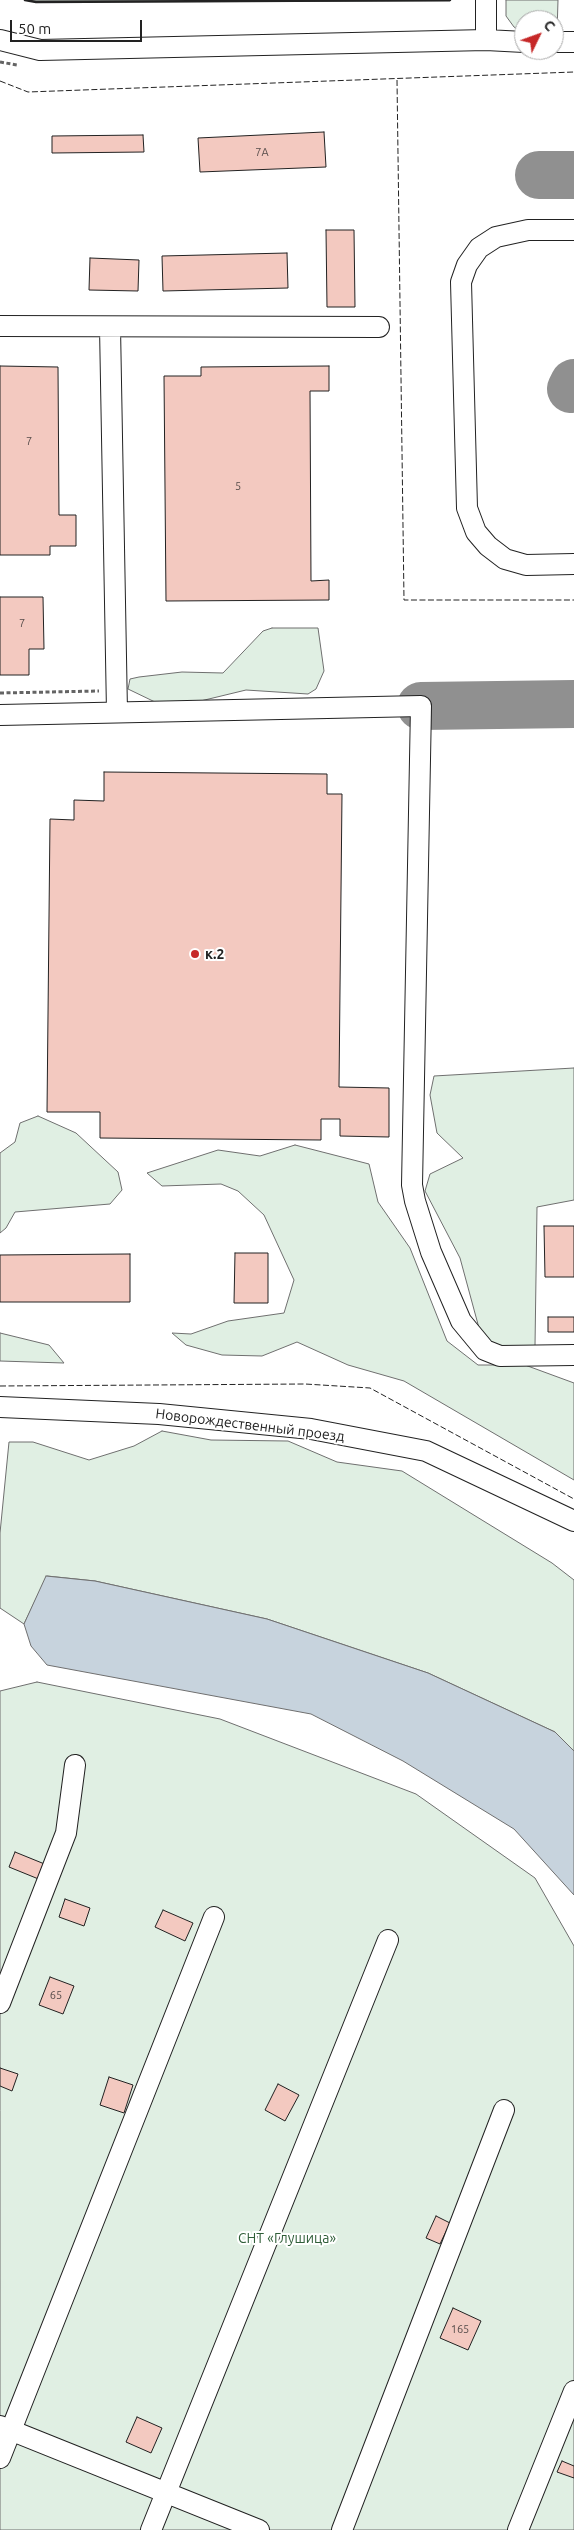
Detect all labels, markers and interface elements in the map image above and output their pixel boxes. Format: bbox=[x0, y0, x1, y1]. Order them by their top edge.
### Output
scale bar bbox=[12, 10, 145, 42]
north arrow bbox=[514, 10, 564, 60]
text: С bbox=[540, 17, 558, 34]
text: 50 m bbox=[18, 20, 51, 37]
house number: 7А bbox=[255, 145, 269, 159]
house number: 7 bbox=[26, 434, 32, 448]
house number: 5 bbox=[235, 479, 241, 493]
house number: 7 bbox=[19, 616, 25, 630]
place label: к.2 bbox=[205, 946, 224, 962]
marker: к.2 bbox=[189, 948, 201, 960]
street label: Новорождественный проезд bbox=[154, 1405, 346, 1445]
house number: 65 bbox=[50, 1988, 62, 2002]
park label: СНТ «Глушица» bbox=[238, 2230, 336, 2246]
house number: 165 bbox=[451, 2322, 469, 2336]

